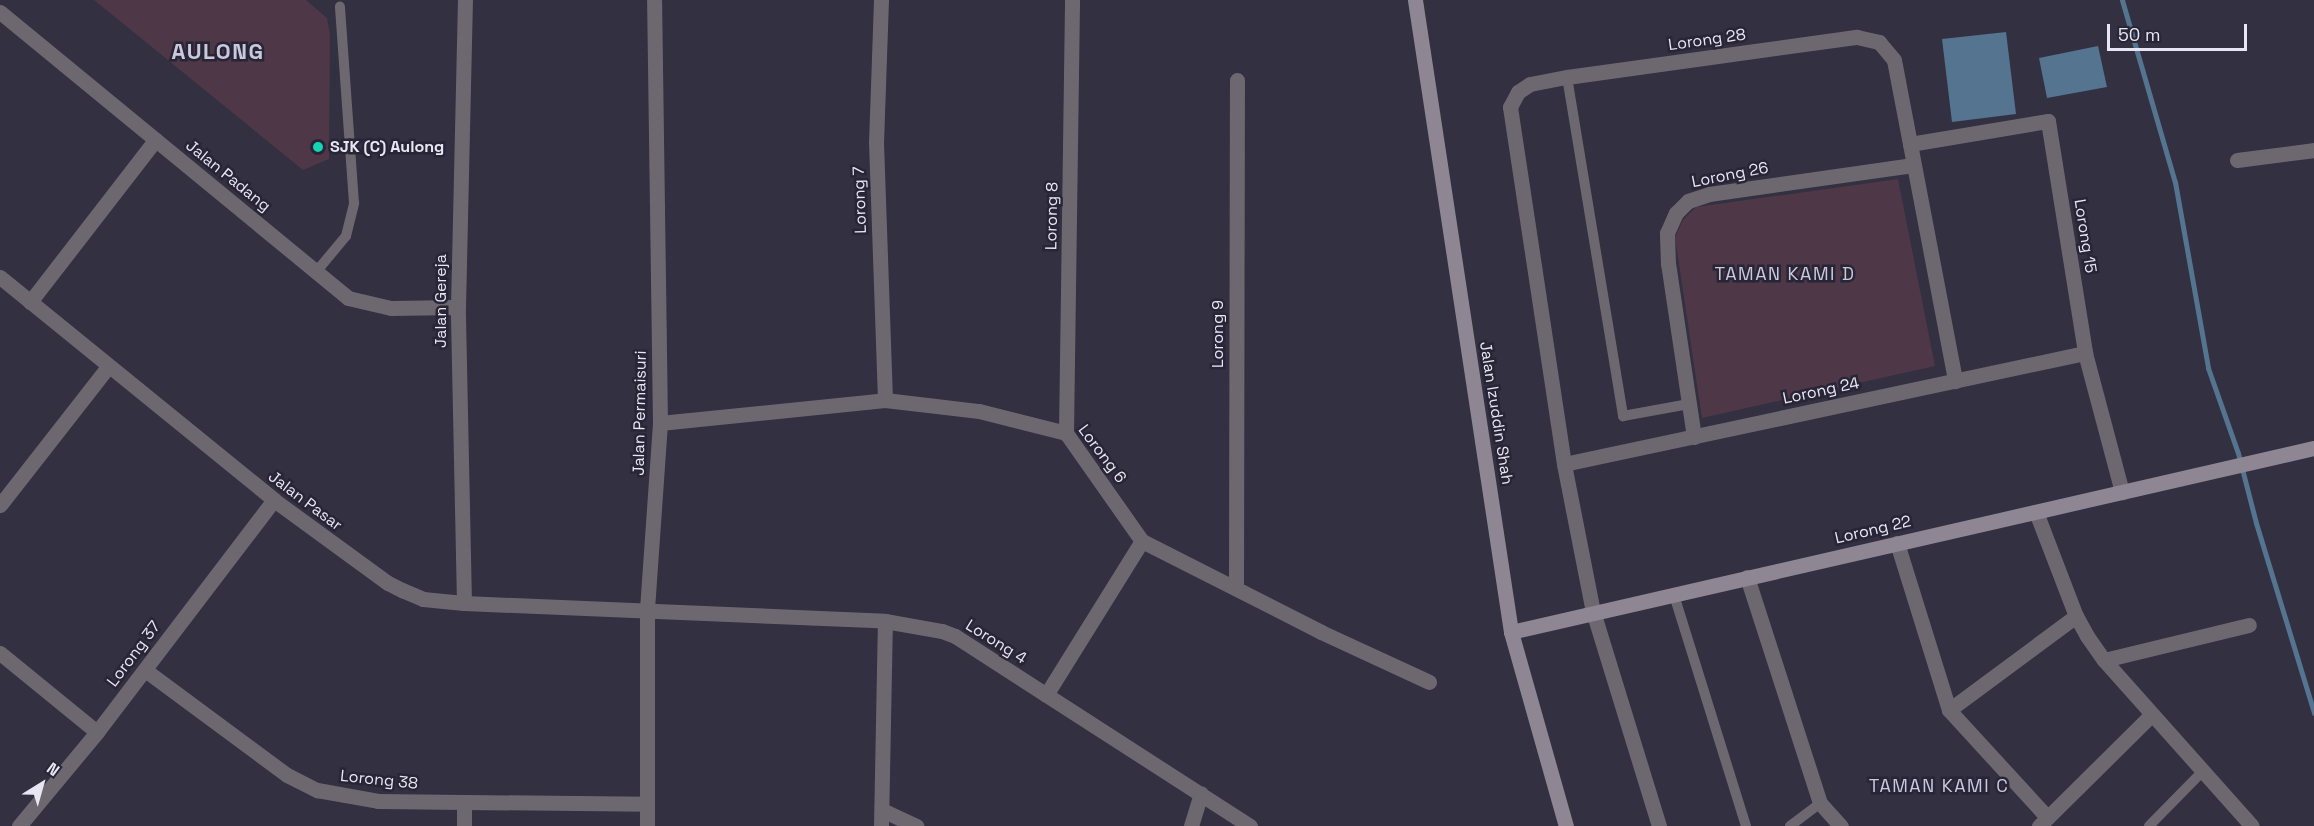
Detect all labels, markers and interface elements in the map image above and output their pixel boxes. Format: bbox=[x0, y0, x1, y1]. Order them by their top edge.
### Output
scale bar bbox=[2110, 12, 2250, 50]
text: 50 m bbox=[2118, 23, 2160, 46]
street label: Lorong 28 bbox=[1667, 25, 1747, 55]
district label: AULONG bbox=[171, 39, 265, 65]
street label: Jalan Padang bbox=[182, 136, 274, 216]
place label: SJK (C) Aulong bbox=[330, 137, 444, 157]
marker: SJK (C) Aulong bbox=[311, 140, 325, 154]
street label: Lorong 26 bbox=[1690, 158, 1770, 192]
street label: Lorong 7 bbox=[849, 166, 871, 234]
street label: Lorong 8 bbox=[1042, 182, 1062, 250]
street label: Lorong 15 bbox=[2070, 198, 2100, 274]
street label: Jalan Gereja bbox=[431, 254, 451, 348]
district label: TAMAN KAMI D bbox=[1715, 263, 1855, 285]
street label: Lorong 9 bbox=[1208, 300, 1228, 368]
street label: Jalan Izuddin Shah bbox=[1475, 340, 1517, 486]
street label: Jalan Permaisuri bbox=[629, 350, 651, 476]
street label: Lorong 24 bbox=[1781, 374, 1861, 408]
street label: Lorong 6 bbox=[1074, 421, 1130, 487]
street label: Jalan Pasar bbox=[264, 467, 346, 535]
street label: Lorong 22 bbox=[1833, 512, 1913, 548]
street label: Lorong 4 bbox=[962, 616, 1030, 668]
street label: Lorong 37 bbox=[103, 617, 165, 691]
north arrow bbox=[12, 754, 72, 814]
text: N bbox=[43, 758, 64, 781]
street label: Lorong 38 bbox=[339, 766, 419, 794]
district label: TAMAN KAMI C bbox=[1869, 775, 2009, 797]

